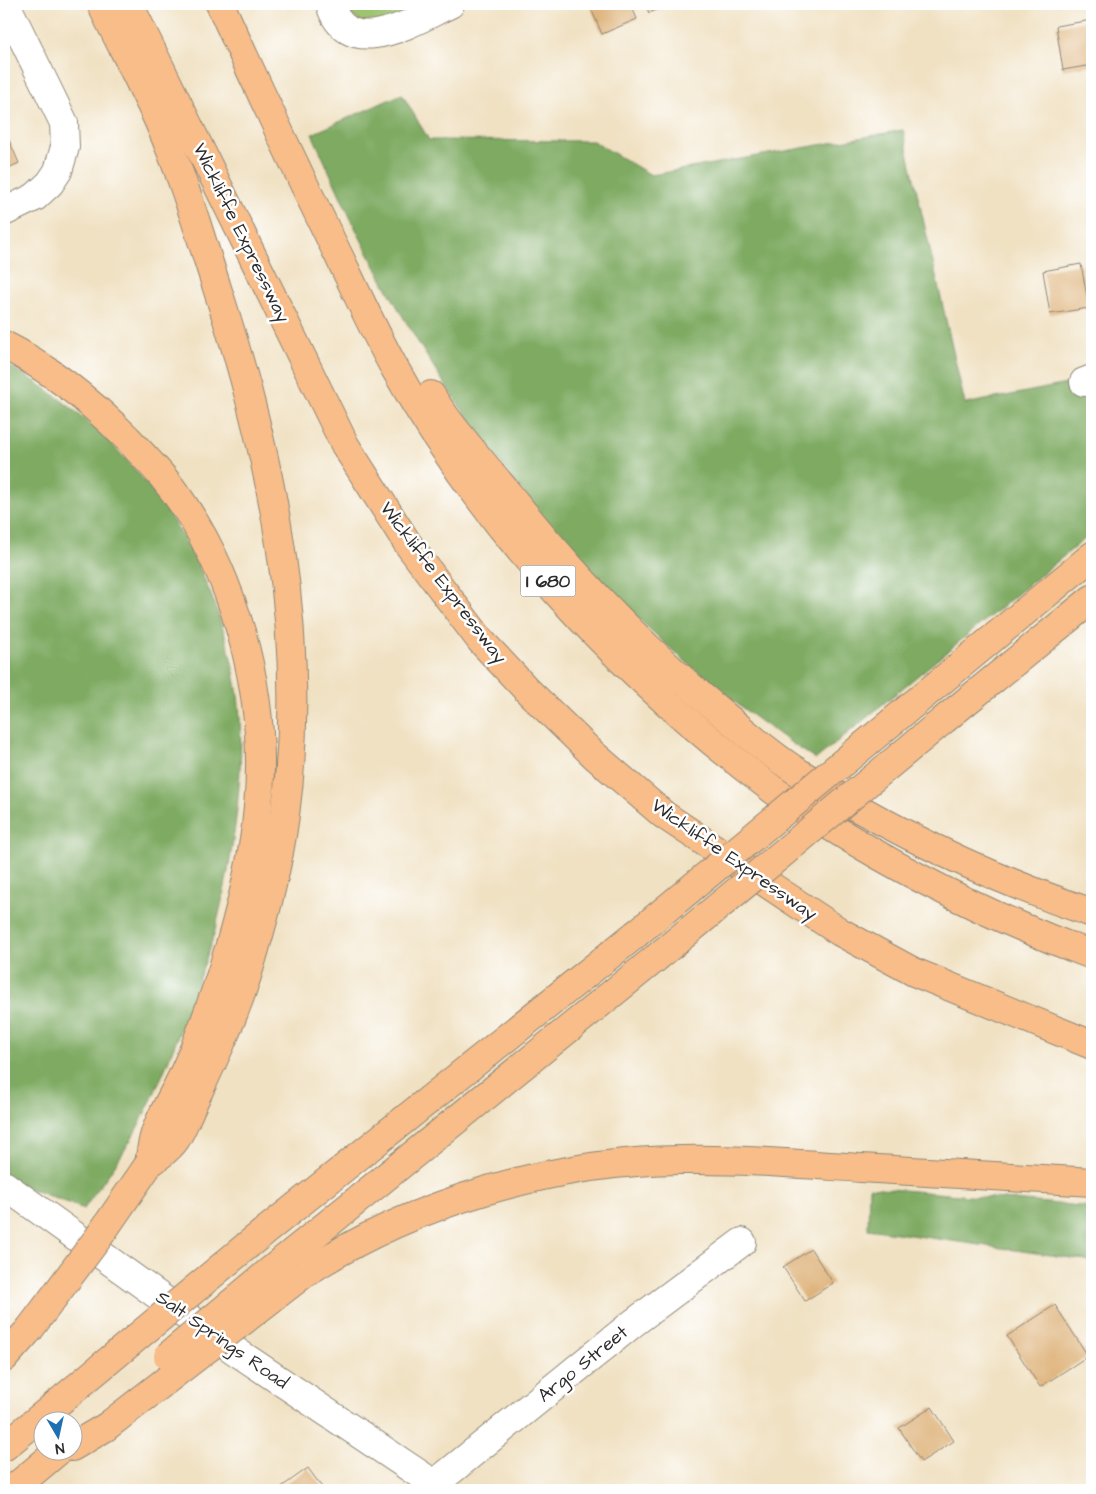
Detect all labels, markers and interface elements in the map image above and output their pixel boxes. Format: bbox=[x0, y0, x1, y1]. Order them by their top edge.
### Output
street label: Wickliffe Expressway bbox=[185, 139, 297, 328]
street label: Wickliffe Expressway bbox=[372, 496, 513, 671]
road number: I 680 bbox=[520, 566, 576, 596]
street label: Wickliffe Expressway bbox=[645, 792, 823, 929]
street label: Salt Springs Road bbox=[150, 1284, 294, 1397]
street label: Argo Street bbox=[532, 1319, 635, 1410]
north arrow bbox=[32, 1412, 82, 1462]
text: N bbox=[54, 1437, 66, 1458]

